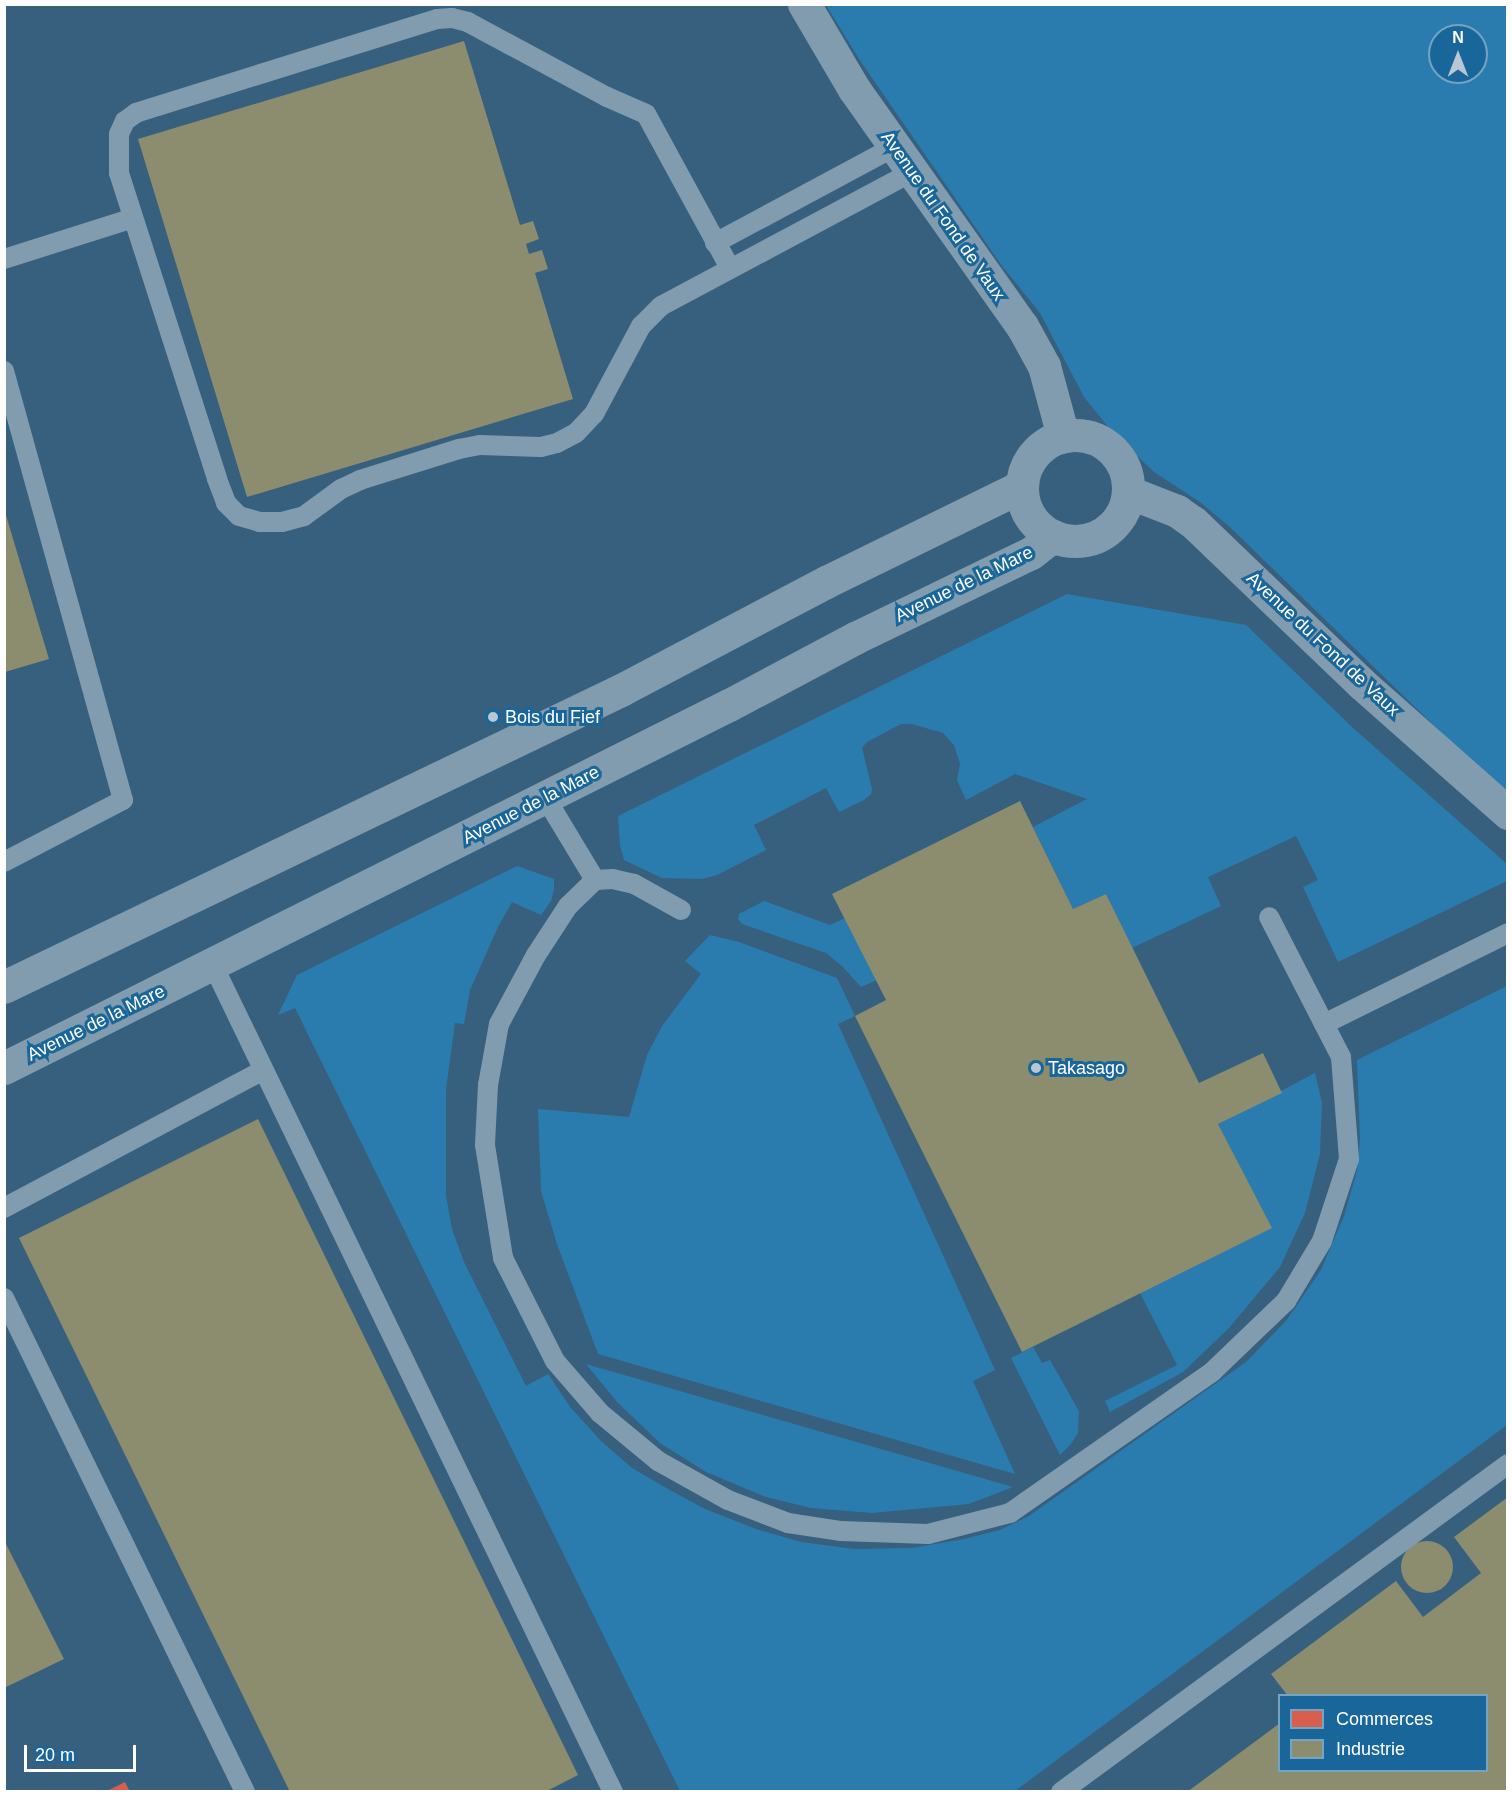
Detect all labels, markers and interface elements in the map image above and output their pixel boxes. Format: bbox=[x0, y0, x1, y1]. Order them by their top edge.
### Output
north arrow bbox=[1428, 24, 1488, 84]
text: N bbox=[1452, 29, 1464, 46]
street label: Avenue du Fond de Vaux bbox=[876, 127, 1010, 305]
street label: Avenue de la Mare bbox=[892, 541, 1036, 627]
street label: Avenue du Fond de Vaux bbox=[1242, 567, 1404, 721]
place label: Bois du Fief bbox=[505, 706, 600, 728]
marker: Bois du Fief bbox=[486, 710, 500, 724]
street label: Avenue de la Mare bbox=[459, 761, 603, 849]
street label: Avenue de la Mare bbox=[24, 980, 168, 1066]
place label: Takasago bbox=[1048, 1057, 1125, 1079]
marker: Takasago bbox=[1029, 1061, 1043, 1075]
legend bbox=[1278, 1694, 1488, 1772]
text: Commerces bbox=[1336, 1709, 1433, 1729]
scale bar bbox=[27, 1733, 140, 1771]
text: Industrie bbox=[1336, 1739, 1405, 1759]
text: 20 m bbox=[35, 1745, 75, 1765]

